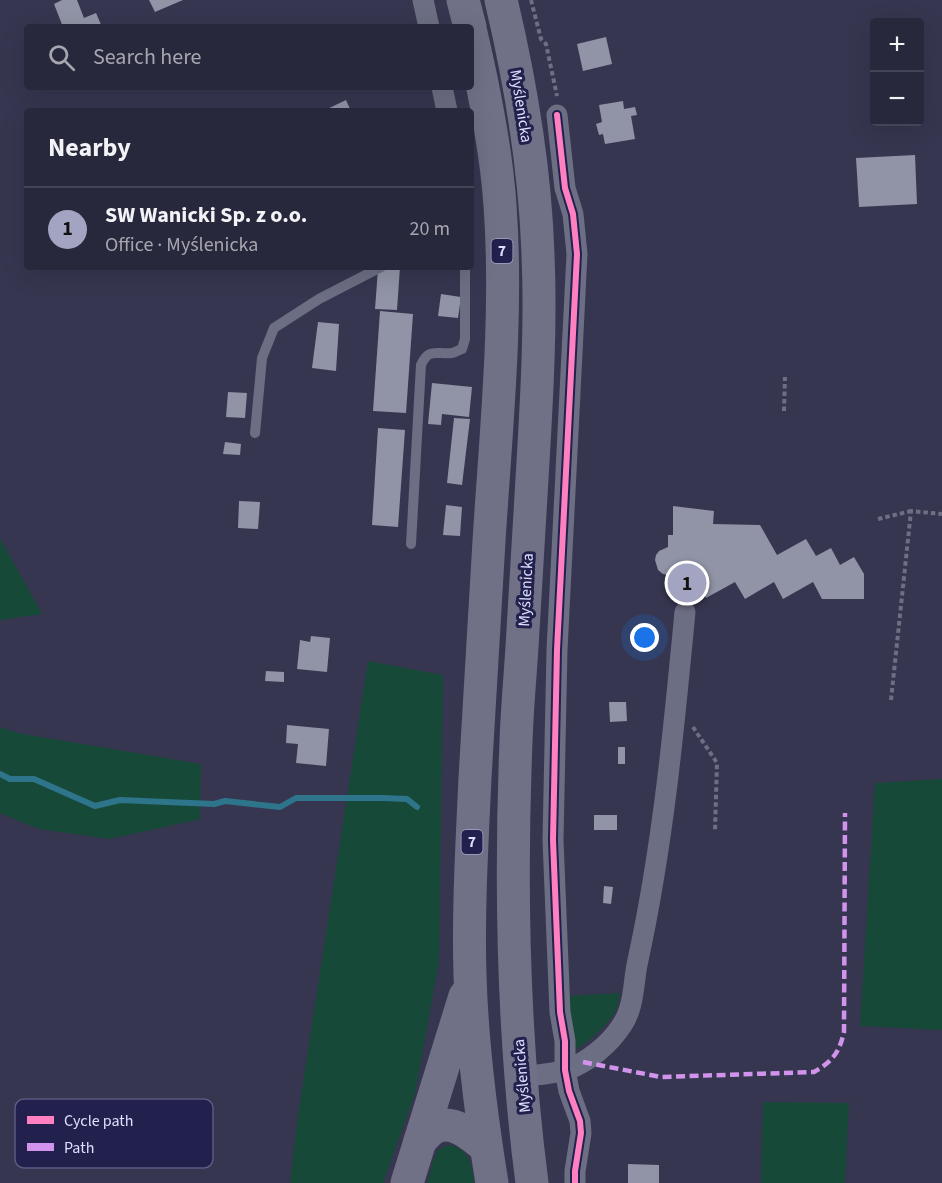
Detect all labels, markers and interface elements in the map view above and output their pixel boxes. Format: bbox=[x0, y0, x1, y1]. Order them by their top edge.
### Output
map controls bbox=[870, 18, 924, 126]
button: + bbox=[870, 18, 924, 72]
search box bbox=[24, 24, 474, 90]
icon: search bbox=[45, 41, 78, 74]
text: Search here bbox=[93, 41, 201, 73]
street label: Myślenicka bbox=[504, 68, 538, 144]
button: − bbox=[870, 72, 924, 126]
text: Nearby bbox=[48, 129, 131, 166]
text: SW Wanicki Sp. z o.o. bbox=[105, 199, 307, 231]
text: 1 bbox=[62, 215, 73, 243]
text: 20 m bbox=[410, 215, 450, 243]
text: Office · Myślenicka bbox=[105, 231, 258, 259]
road number: 7 bbox=[492, 239, 512, 263]
street label: Myślenicka bbox=[513, 553, 539, 627]
pin: 1 bbox=[668, 560, 706, 606]
your location bbox=[630, 623, 659, 652]
road number: 7 bbox=[462, 830, 482, 854]
street label: Myślenicka bbox=[508, 1038, 536, 1114]
legend bbox=[15, 1099, 213, 1168]
text: Cycle path bbox=[64, 1110, 133, 1132]
text: Path bbox=[64, 1137, 94, 1159]

